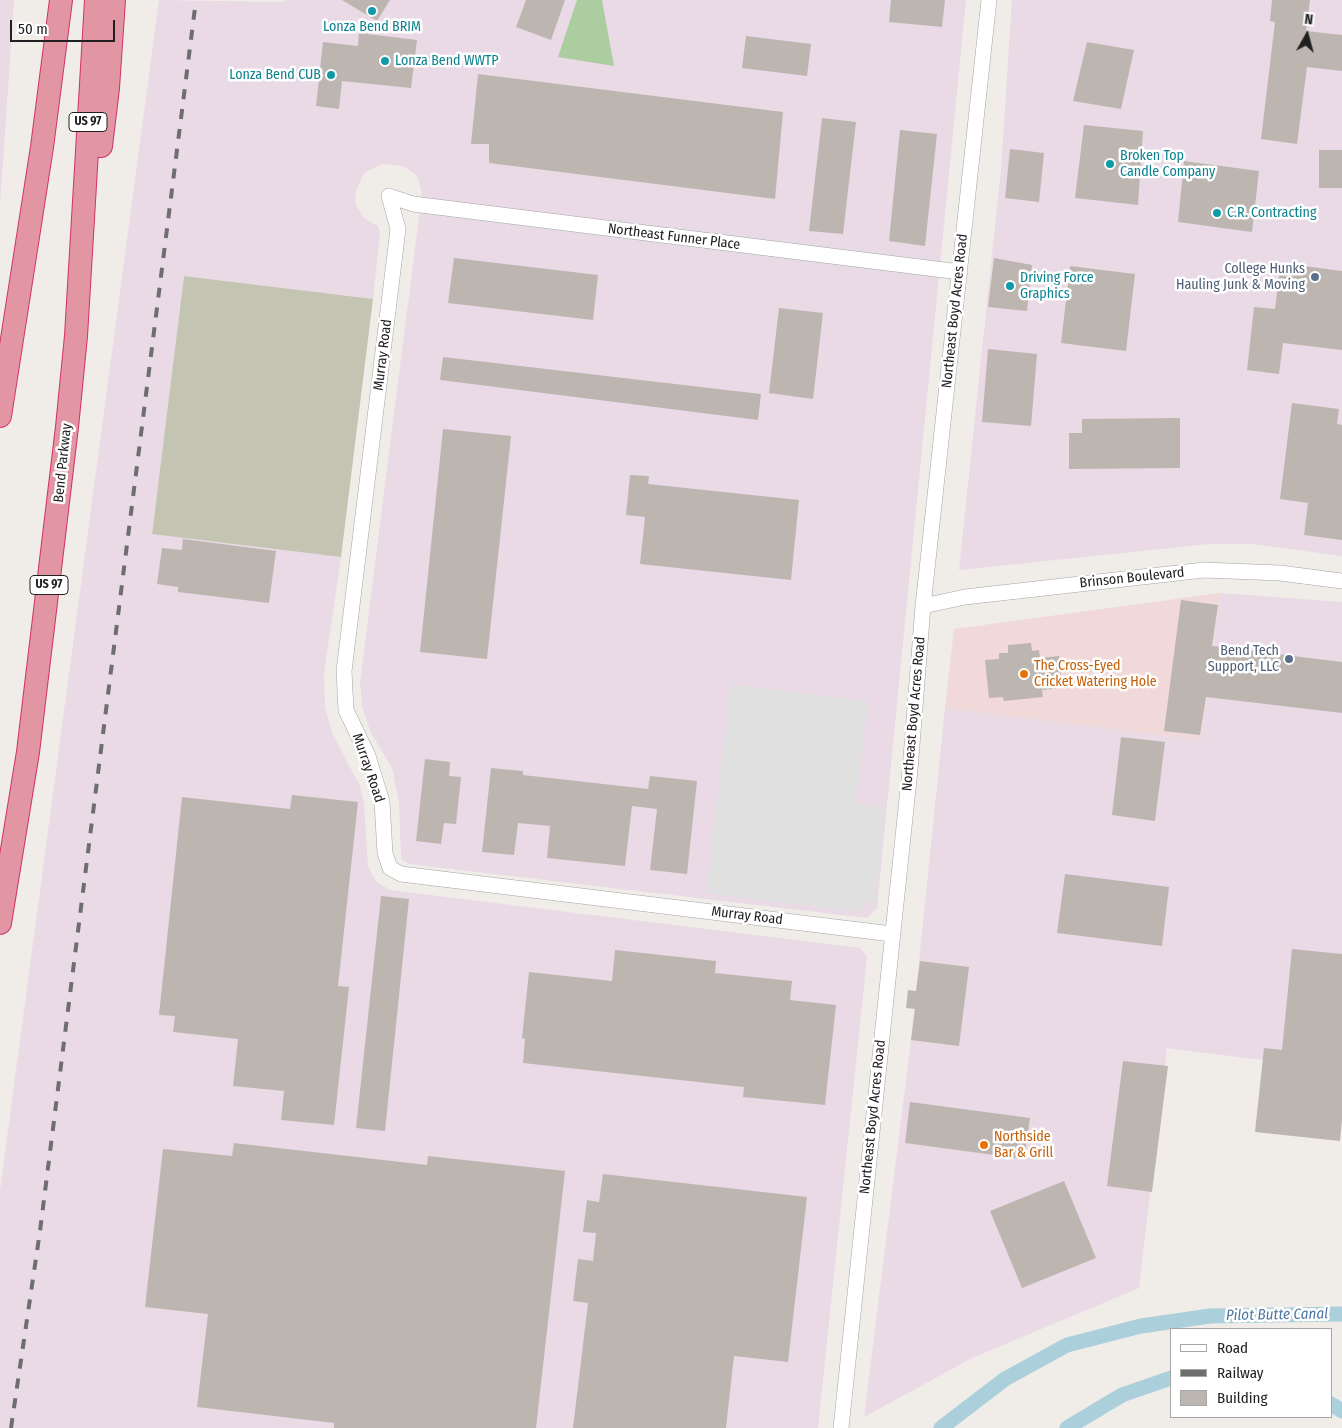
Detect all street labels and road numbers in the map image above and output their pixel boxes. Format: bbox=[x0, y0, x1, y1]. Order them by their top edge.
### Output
road number: US 97 bbox=[69, 112, 107, 132]
street label: Northeast Funner Place bbox=[607, 221, 741, 253]
street label: Northeast Boyd Acres Road bbox=[939, 233, 971, 389]
street label: Murray Road bbox=[370, 318, 396, 392]
street label: Bend Parkway bbox=[50, 423, 76, 503]
street label: Brinson Boulevard bbox=[1079, 564, 1185, 592]
road number: US 97 bbox=[30, 576, 68, 594]
street label: Northeast Boyd Acres Road bbox=[899, 636, 929, 792]
street label: Murray Road bbox=[348, 731, 388, 805]
street label: Murray Road bbox=[710, 903, 784, 929]
street label: Northeast Boyd Acres Road bbox=[857, 1039, 889, 1195]

